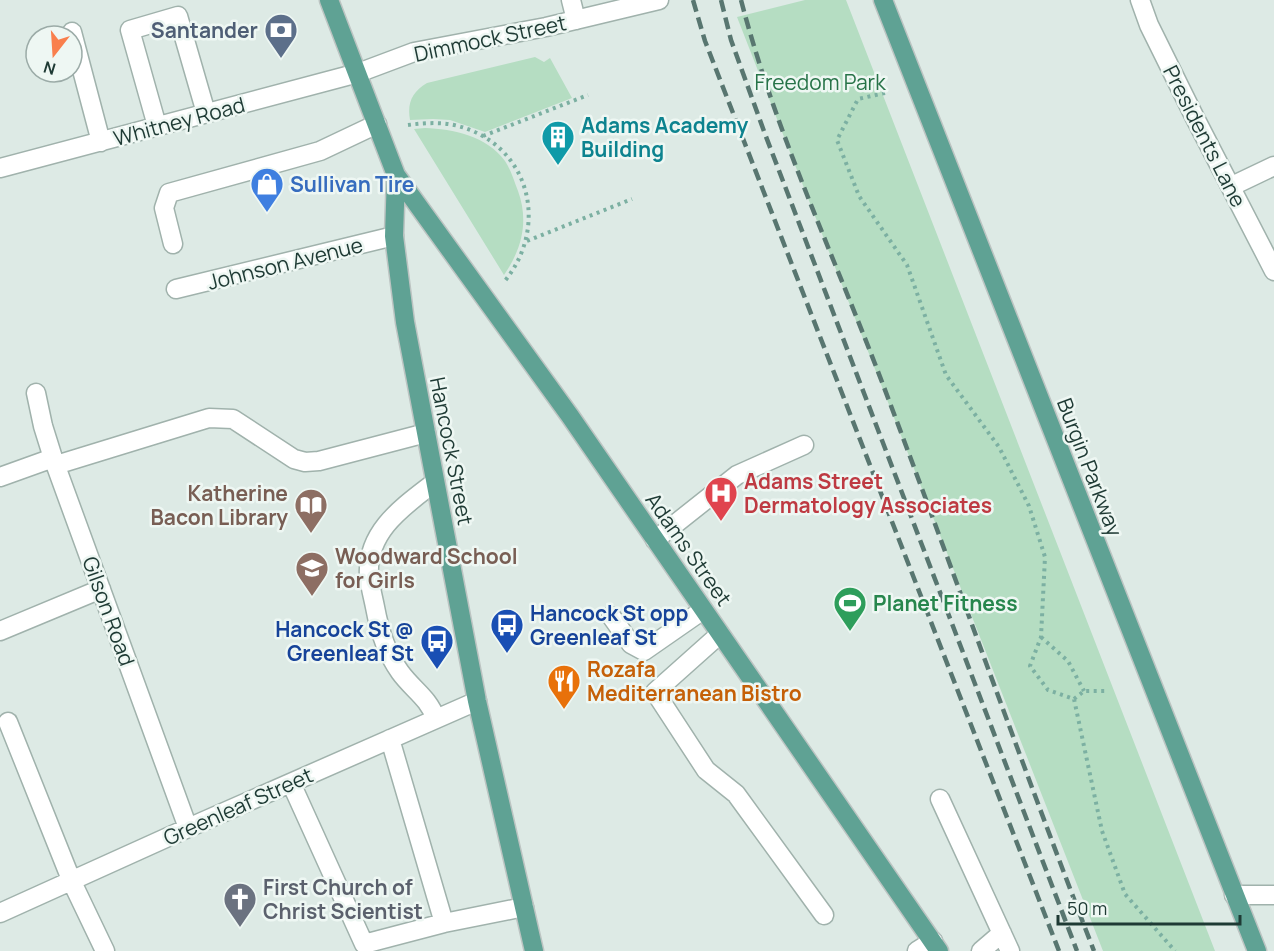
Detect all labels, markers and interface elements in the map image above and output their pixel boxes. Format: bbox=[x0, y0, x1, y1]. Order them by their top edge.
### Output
street label: Dimmock Street bbox=[411, 8, 569, 68]
bank icon: Santander bbox=[263, 12, 299, 59]
place label: Santander bbox=[151, 16, 258, 44]
north arrow bbox=[24, 24, 84, 84]
text: N bbox=[41, 56, 58, 81]
street label: Presidents Lane bbox=[1157, 60, 1253, 212]
park label: Freedom Park bbox=[754, 68, 886, 96]
street label: Whitney Road bbox=[110, 90, 248, 152]
place label: Adams Academy Building bbox=[581, 111, 748, 163]
building icon: Adams Academy Building bbox=[540, 119, 576, 166]
shop icon: Sullivan Tire bbox=[249, 166, 285, 213]
place label: Sullivan Tire bbox=[290, 170, 414, 198]
street label: Johnson Avenue bbox=[204, 230, 366, 296]
street label: Hancock Street bbox=[424, 375, 480, 527]
street label: Burgin Parkway bbox=[1051, 394, 1129, 540]
place label: Adams Street Dermatology Associates bbox=[744, 467, 992, 519]
hospital icon: Adams Street Dermatology Associates bbox=[703, 475, 739, 522]
place label: Katherine Bacon Library bbox=[151, 479, 288, 531]
library icon: Katherine Bacon Library bbox=[293, 487, 329, 534]
street label: Adams Street bbox=[640, 487, 738, 611]
place label: Woodward School for Girls bbox=[335, 542, 518, 594]
school or university icon: Woodward School for Girls bbox=[294, 550, 330, 597]
street label: Gilson Road bbox=[76, 552, 142, 670]
sports icon: Planet Fitness bbox=[832, 585, 868, 632]
place label: Planet Fitness bbox=[873, 589, 1018, 617]
place label: Hancock St opp Greenleaf St bbox=[530, 599, 689, 651]
bus stop icon: Hancock St opp Greenleaf St bbox=[489, 607, 525, 654]
place label: Hancock St @ Greenleaf St bbox=[275, 615, 414, 667]
bus stop icon: Hancock St @ Greenleaf St bbox=[419, 623, 455, 670]
place label: Rozafa Mediterranean Bistro bbox=[587, 655, 802, 707]
restaurant icon: Rozafa Mediterranean Bistro bbox=[546, 663, 582, 710]
street label: Greenleaf Street bbox=[159, 761, 317, 851]
place label: First Church of Christ Scientist bbox=[263, 873, 423, 925]
church icon: First Church of Christ Scientist bbox=[222, 881, 258, 928]
scale bar bbox=[1058, 888, 1240, 926]
text: 50 m bbox=[1067, 896, 1107, 920]

